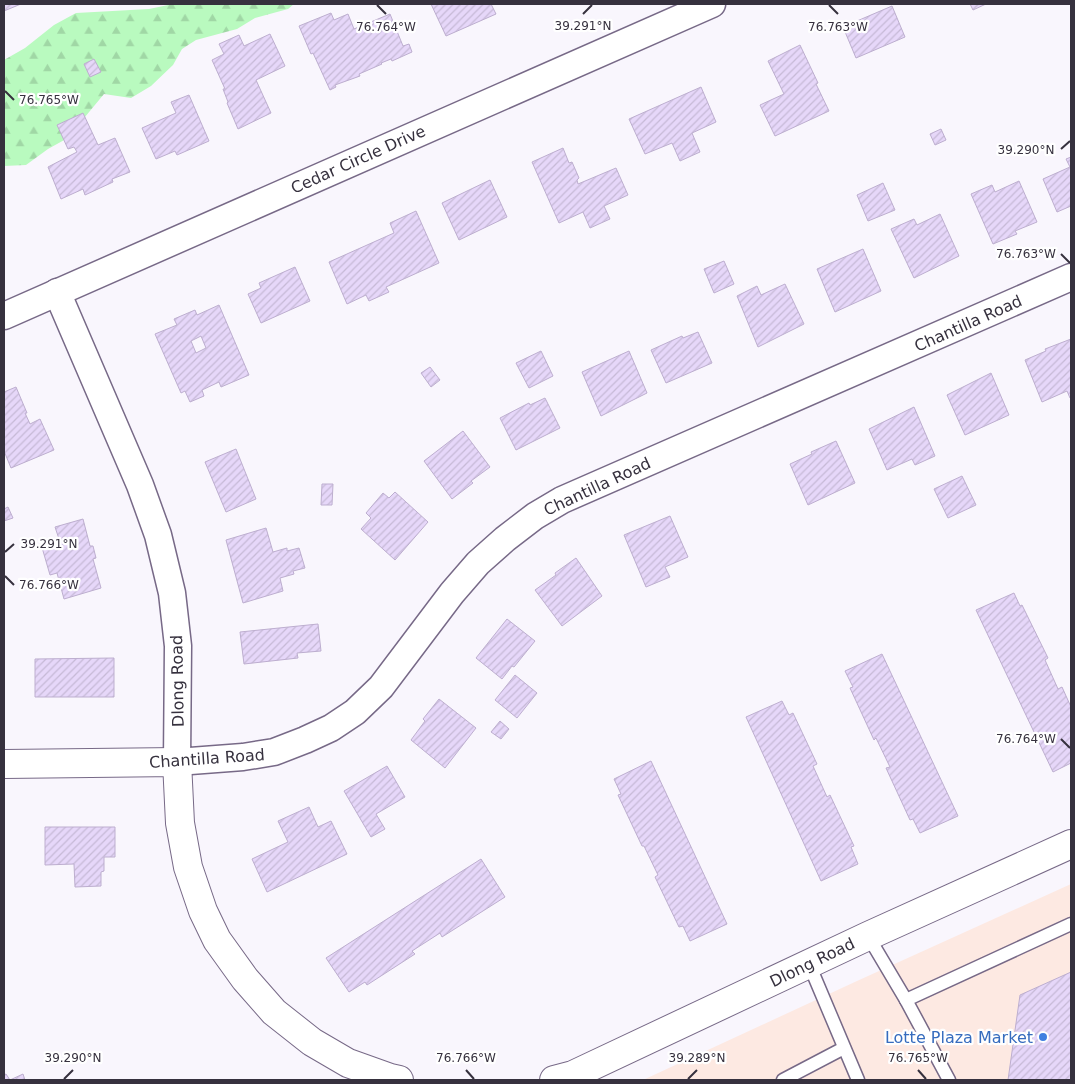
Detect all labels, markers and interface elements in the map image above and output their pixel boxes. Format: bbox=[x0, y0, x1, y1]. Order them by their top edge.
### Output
text: 39.291°N bbox=[555, 19, 611, 33]
text: 76.764°W bbox=[356, 20, 416, 34]
text: 76.763°W bbox=[808, 20, 868, 34]
text: 76.765°W bbox=[19, 93, 79, 107]
street label: Cedar Circle Drive bbox=[288, 121, 428, 198]
text: 39.290°N bbox=[998, 143, 1054, 157]
text: 76.763°W bbox=[996, 247, 1056, 261]
street label: Chantilla Road bbox=[911, 291, 1025, 356]
street label: Chantilla Road bbox=[541, 453, 654, 520]
text: 39.291°N bbox=[21, 537, 77, 551]
text: 76.766°W bbox=[19, 578, 79, 592]
street label: Dlong Road bbox=[167, 635, 188, 727]
text: 76.764°W bbox=[996, 732, 1056, 746]
street label: Chantilla Road bbox=[149, 745, 266, 772]
street label: Dlong Road bbox=[767, 934, 858, 991]
place label: Lotte Plaza Market bbox=[885, 1028, 1033, 1047]
marker: Lotte Plaza Market bbox=[1037, 1031, 1049, 1043]
text: 39.290°N bbox=[45, 1051, 101, 1065]
text: 76.766°W bbox=[436, 1051, 496, 1065]
text: 39.289°N bbox=[669, 1051, 725, 1065]
text: 76.765°W bbox=[888, 1051, 948, 1065]

